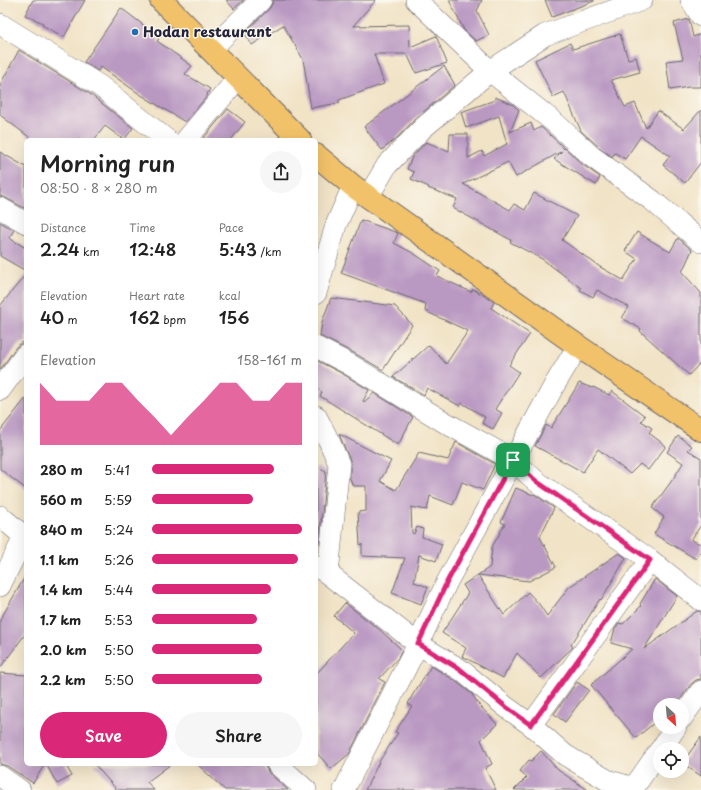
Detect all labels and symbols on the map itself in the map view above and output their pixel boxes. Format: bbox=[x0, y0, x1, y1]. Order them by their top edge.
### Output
place label: Hodan restaurant bbox=[143, 21, 272, 42]
marker: Hodan restaurant bbox=[130, 27, 140, 37]
pin bbox=[496, 443, 530, 477]
north arrow bbox=[653, 698, 689, 734]

